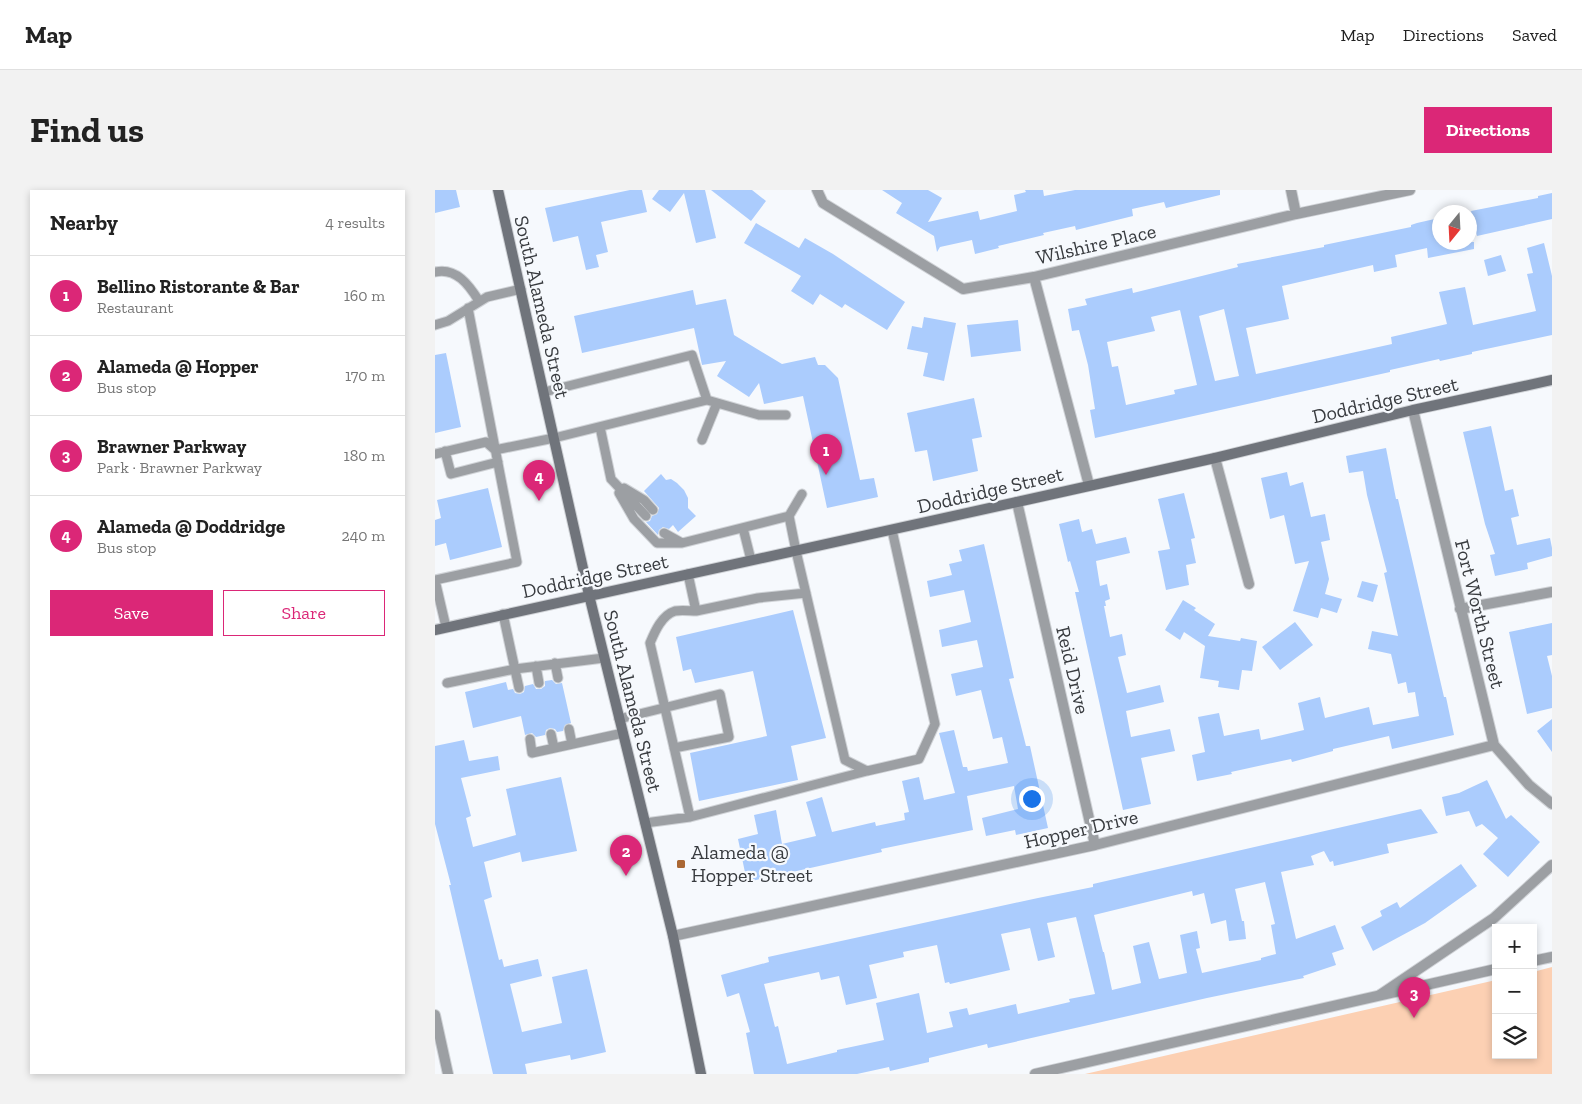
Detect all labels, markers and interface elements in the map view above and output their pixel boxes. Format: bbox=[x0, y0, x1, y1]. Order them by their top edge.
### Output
text: Map bbox=[25, 20, 72, 49]
text: Map bbox=[1340, 24, 1375, 46]
text: Directions bbox=[1403, 24, 1484, 46]
text: Saved bbox=[1512, 24, 1557, 46]
button: Directions bbox=[1424, 107, 1552, 153]
text: Find us bbox=[30, 109, 144, 151]
north arrow bbox=[1432, 205, 1477, 250]
text: Nearby bbox=[50, 210, 118, 235]
text: 4 results bbox=[325, 213, 385, 232]
street label: South Alameda Street bbox=[509, 213, 575, 401]
street label: Wilshire Place bbox=[1034, 219, 1158, 269]
text: Bellino Ristorante & Bar bbox=[97, 275, 300, 298]
text: 1 bbox=[63, 286, 69, 305]
text: 160 m bbox=[344, 286, 385, 305]
text: Restaurant bbox=[97, 298, 173, 317]
text: Alameda @ Hopper bbox=[97, 355, 259, 378]
text: 2 bbox=[62, 366, 70, 385]
text: 170 m bbox=[345, 366, 385, 385]
street label: Doddridge Street bbox=[1310, 371, 1461, 428]
text: Bus stop bbox=[97, 378, 156, 397]
pin: 1 bbox=[810, 434, 842, 475]
text: Brawner Parkway bbox=[97, 435, 246, 458]
text: 3 bbox=[62, 446, 70, 465]
text: 180 m bbox=[344, 446, 385, 465]
text: Park · Brawner Parkway bbox=[97, 458, 262, 477]
pin: 4 bbox=[523, 460, 555, 501]
street label: Doddridge Street bbox=[915, 461, 1066, 518]
text: Alameda @ Doddridge bbox=[97, 515, 285, 538]
text: 4 bbox=[61, 526, 71, 545]
text: 240 m bbox=[341, 526, 385, 545]
street label: Fort Worth Street bbox=[1450, 537, 1510, 692]
text: Bus stop bbox=[97, 538, 156, 557]
street label: Doddridge Street bbox=[520, 549, 671, 603]
button: Save bbox=[50, 590, 213, 636]
button: Share bbox=[223, 590, 385, 636]
street label: South Alameda Street bbox=[599, 607, 667, 795]
street label: Reid Drive bbox=[1051, 624, 1095, 716]
your location bbox=[1019, 786, 1045, 812]
street label: Hopper Drive bbox=[1022, 804, 1140, 854]
pin: 2 bbox=[610, 835, 642, 876]
place label: Alameda @ Hopper Street bbox=[691, 840, 813, 887]
marker: Alameda @ Hopper Street bbox=[675, 858, 687, 870]
map controls bbox=[1492, 924, 1537, 1059]
button: + bbox=[1492, 924, 1537, 969]
button: − bbox=[1492, 969, 1537, 1014]
pin: 3 bbox=[1398, 977, 1430, 1018]
button: layers bbox=[1492, 1014, 1537, 1059]

